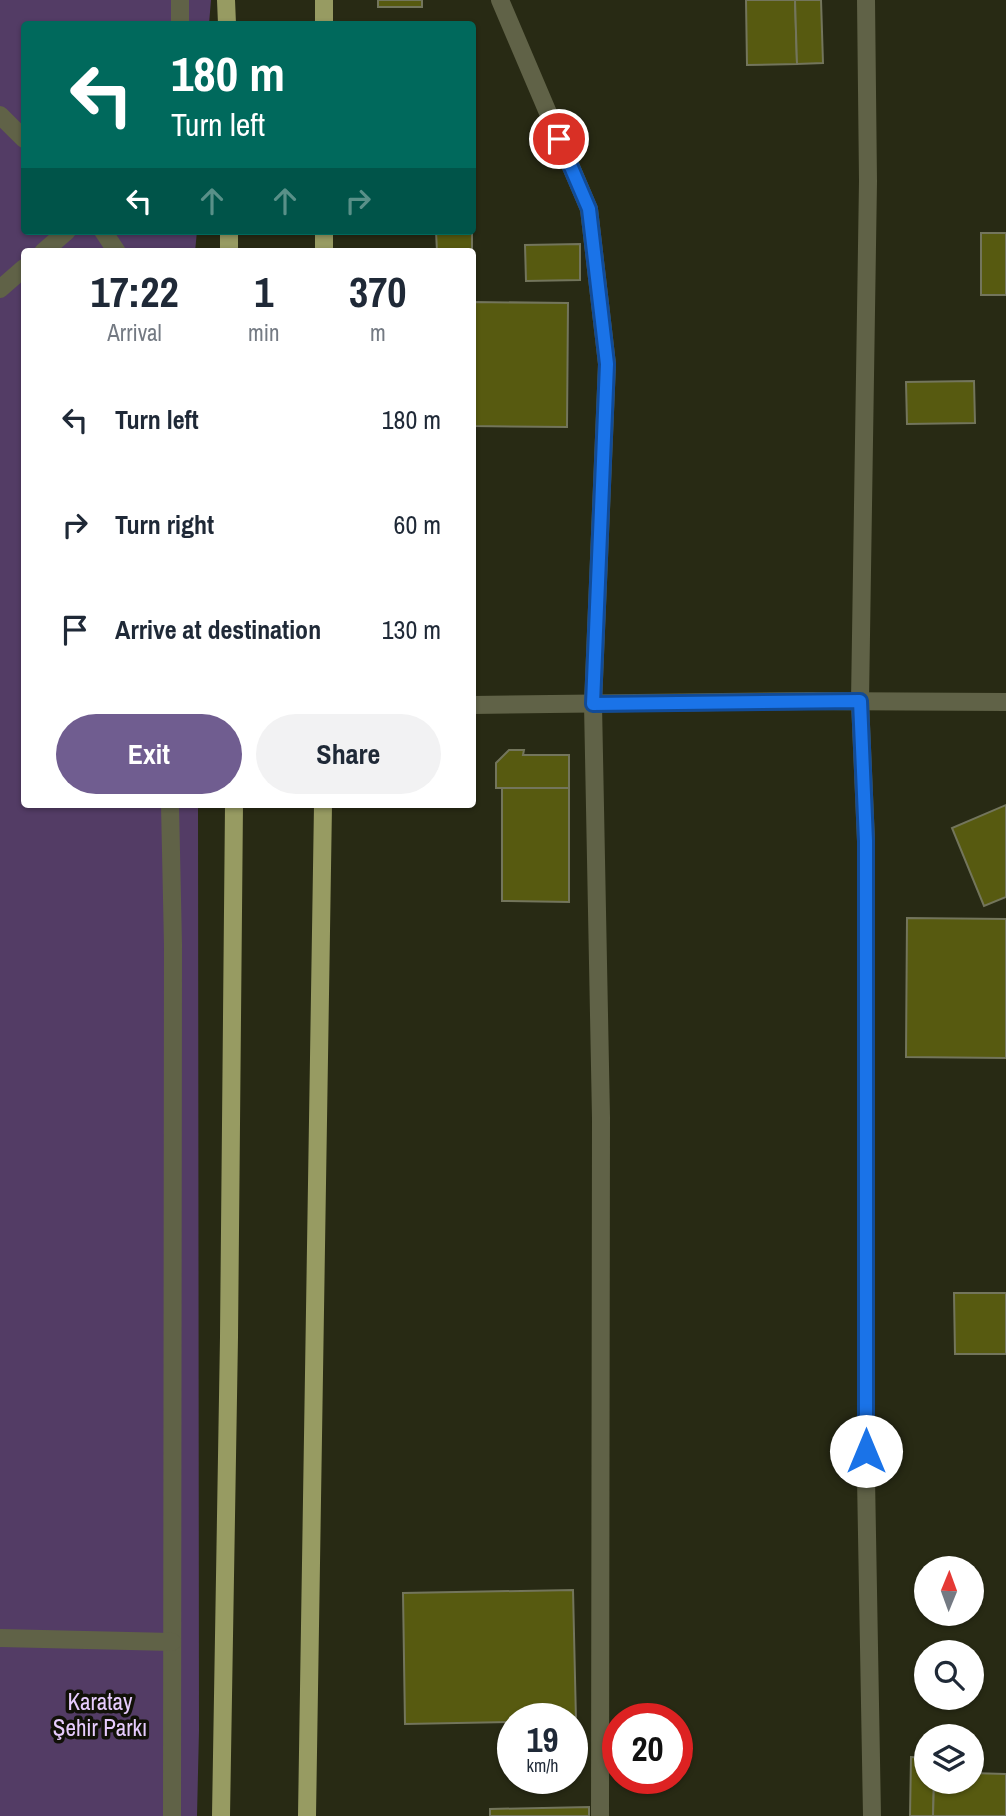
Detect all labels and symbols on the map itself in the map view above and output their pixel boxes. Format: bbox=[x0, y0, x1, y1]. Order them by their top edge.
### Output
pin bbox=[529, 109, 589, 169]
position arrow bbox=[829, 1414, 903, 1488]
north arrow bbox=[914, 1556, 984, 1626]
park label: Karatay Şehir Parkı bbox=[53, 1686, 147, 1743]
speed limit sign: 20 bbox=[602, 1703, 693, 1794]

